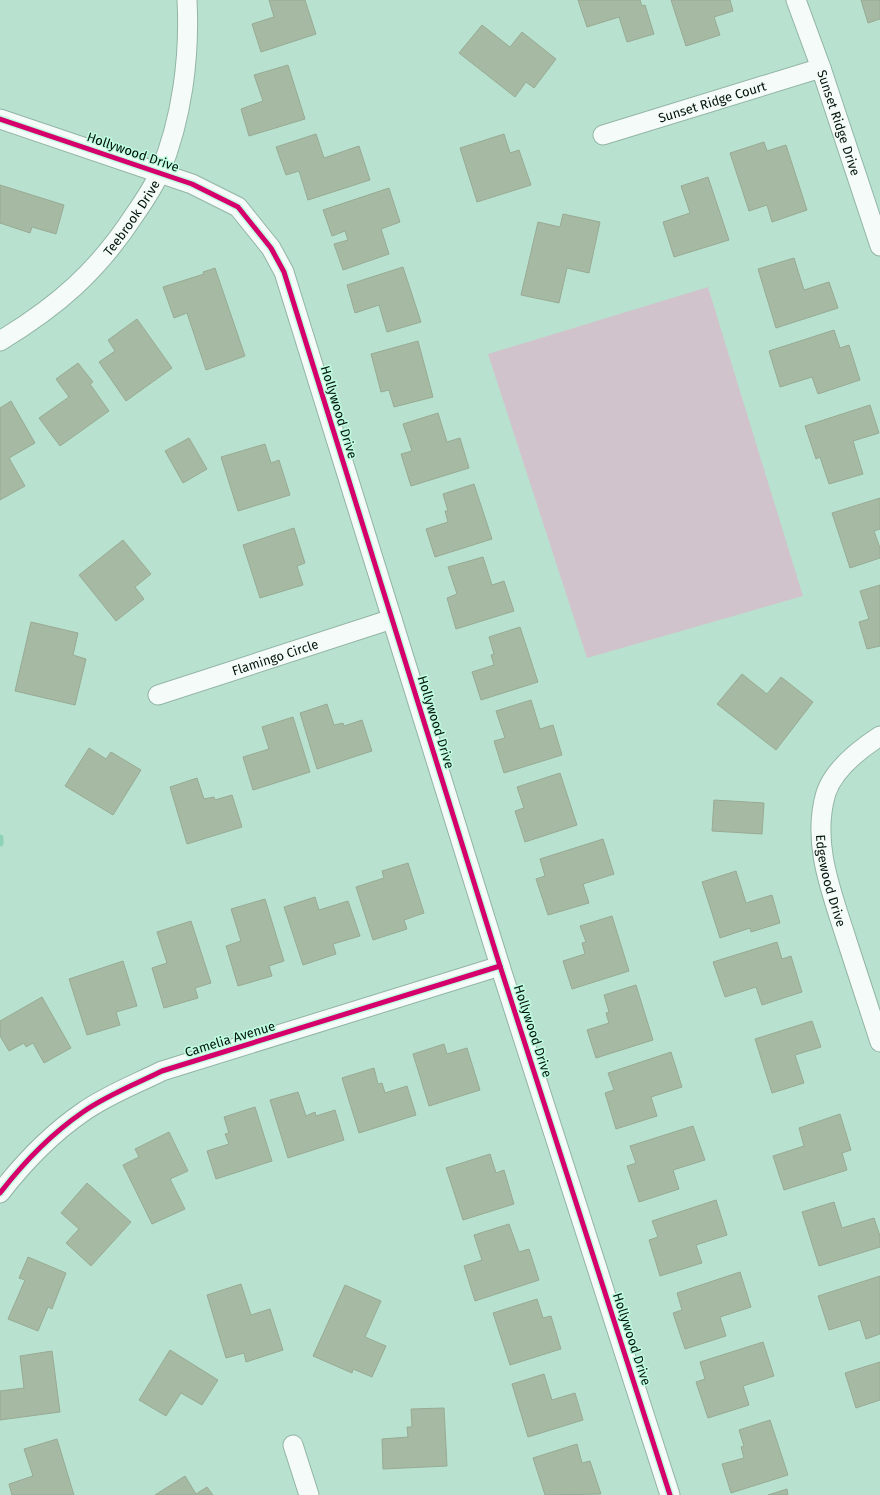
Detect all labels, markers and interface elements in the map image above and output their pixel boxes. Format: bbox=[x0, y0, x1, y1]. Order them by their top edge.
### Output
street label: Sunset Ridge Drive bbox=[815, 68, 864, 177]
street label: Sunset Ridge Court bbox=[656, 78, 768, 125]
street label: Hollywood Drive bbox=[85, 129, 181, 175]
street label: Teebrook Drive bbox=[100, 177, 162, 259]
street label: Hollywood Drive bbox=[318, 364, 360, 460]
street label: Flamingo Circle bbox=[230, 636, 320, 678]
street label: Hollywood Drive bbox=[415, 674, 457, 770]
street label: Edgewood Drive bbox=[813, 834, 849, 929]
street label: Hollywood Drive bbox=[511, 983, 555, 1079]
street label: Camelia Avenue bbox=[183, 1018, 277, 1060]
street label: Hollywood Drive bbox=[610, 1291, 654, 1387]

